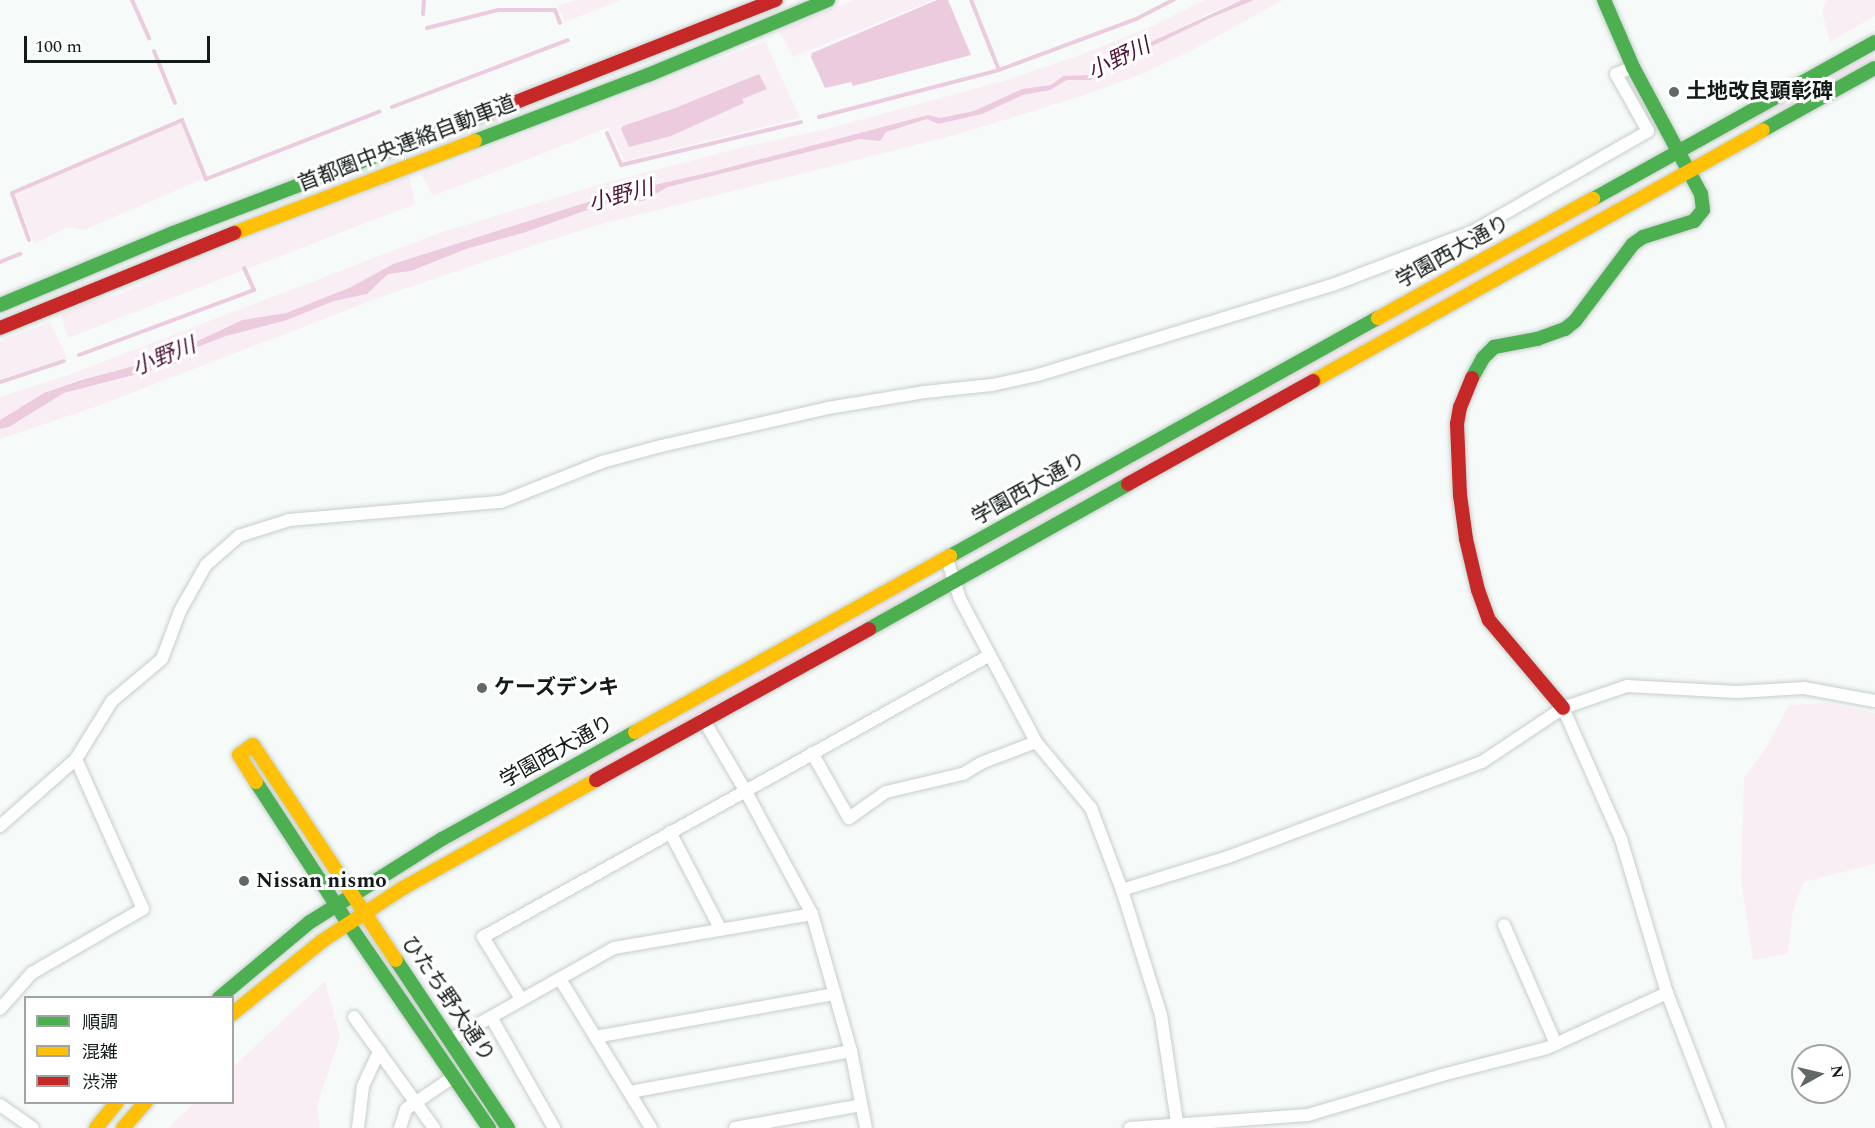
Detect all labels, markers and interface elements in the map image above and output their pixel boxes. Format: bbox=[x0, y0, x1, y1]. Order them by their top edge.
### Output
scale bar bbox=[27, 24, 213, 62]
text: 100 m bbox=[35, 33, 82, 60]
water label: 小野川 bbox=[1084, 33, 1154, 85]
place label: 土地改良顕彰碑 bbox=[1686, 79, 1833, 105]
marker: 土地改良顕彰碑 bbox=[1667, 85, 1681, 99]
street label: 首都圏中央連絡自動車道 bbox=[295, 91, 519, 197]
water label: 小野川 bbox=[586, 175, 656, 217]
street label: 学園西大通り bbox=[1392, 210, 1514, 294]
water label: 小野川 bbox=[128, 332, 200, 382]
street label: 学園西大通り bbox=[968, 447, 1090, 531]
place label: ケーズデンキ bbox=[494, 675, 620, 701]
marker: ケーズデンキ bbox=[475, 681, 489, 695]
street label: 学園西大通り bbox=[496, 710, 618, 794]
place label: Nissan nismo bbox=[256, 868, 387, 894]
marker: Nissan nismo bbox=[237, 874, 251, 888]
street label: ひたち野大通り bbox=[396, 931, 500, 1067]
legend bbox=[24, 996, 234, 1104]
text: 順調 bbox=[82, 1009, 118, 1036]
text: 混雑 bbox=[82, 1039, 118, 1066]
north arrow bbox=[1791, 1044, 1851, 1104]
text: N bbox=[1824, 1064, 1850, 1080]
text: 渋滞 bbox=[82, 1069, 118, 1096]

